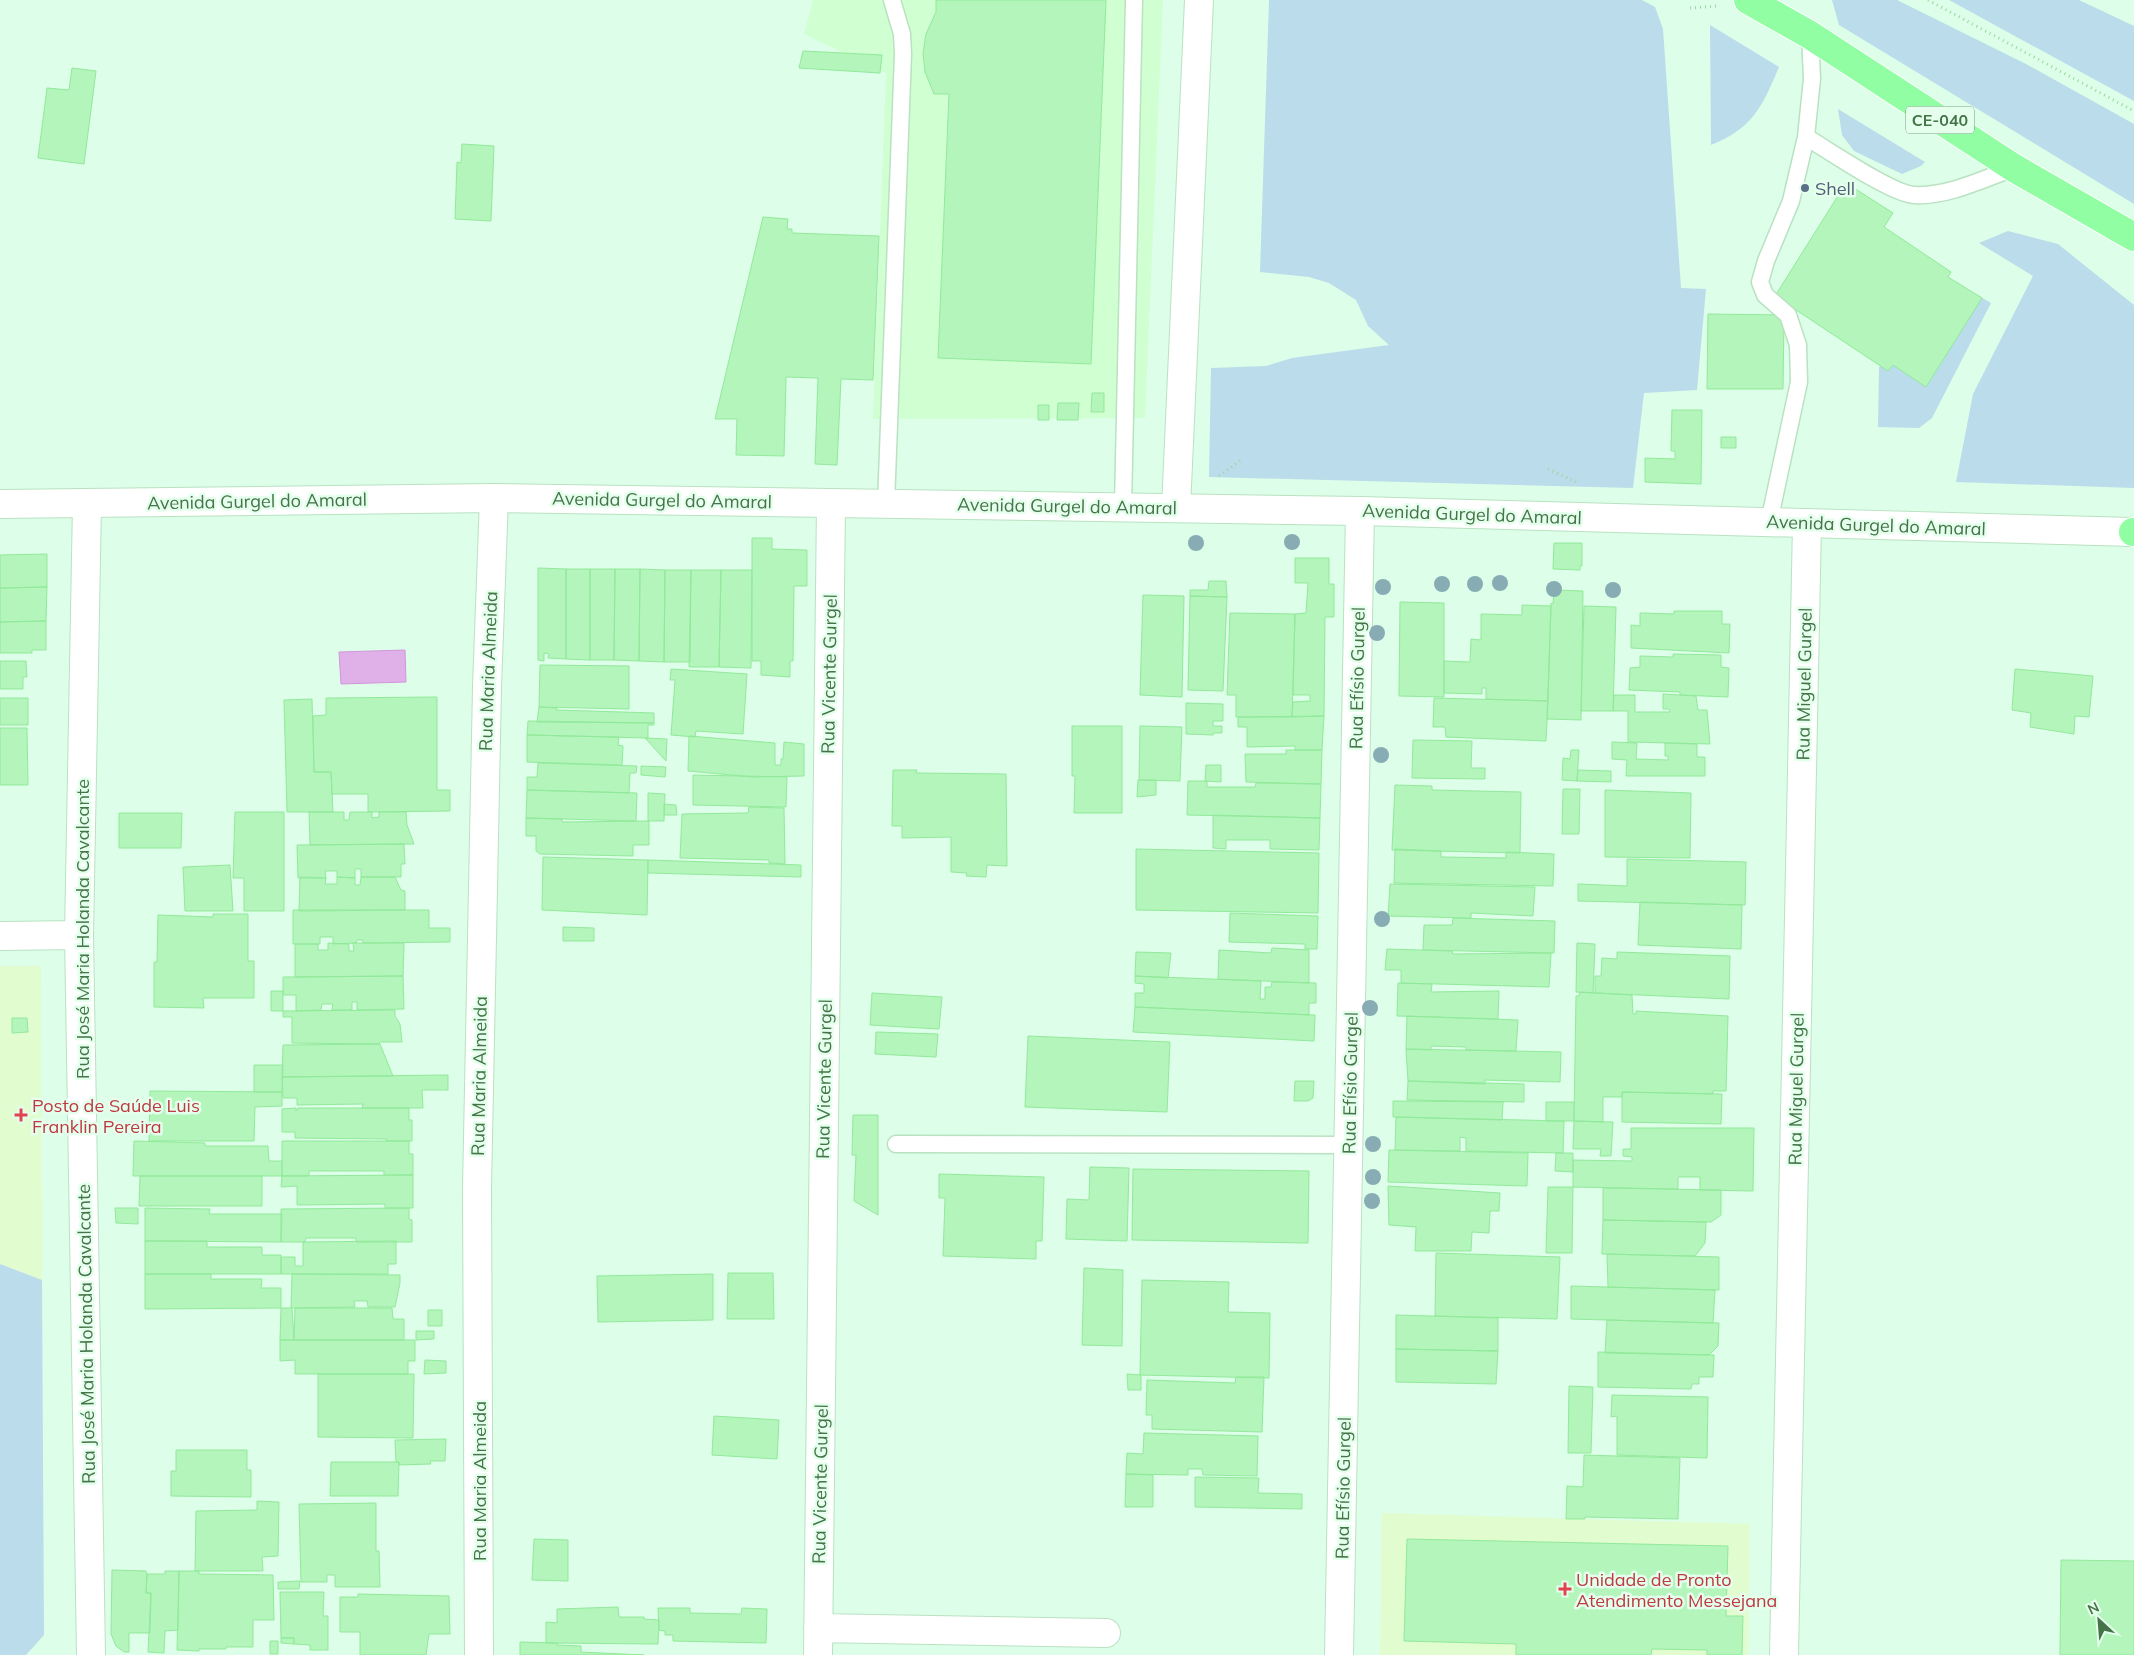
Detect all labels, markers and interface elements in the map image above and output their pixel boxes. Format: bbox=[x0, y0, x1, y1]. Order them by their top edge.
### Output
road number: CE-040 bbox=[1906, 106, 1974, 134]
place label: Shell bbox=[1815, 177, 1855, 200]
marker: Shell bbox=[1799, 182, 1811, 194]
street label: Avenida Gurgel do Amaral bbox=[552, 487, 772, 513]
street label: Avenida Gurgel do Amaral bbox=[147, 488, 367, 514]
street label: Avenida Gurgel do Amaral bbox=[957, 493, 1177, 519]
street label: Avenida Gurgel do Amaral bbox=[1362, 499, 1582, 529]
street label: Avenida Gurgel do Amaral bbox=[1766, 510, 1986, 540]
street label: Rua Maria Almeida bbox=[474, 591, 502, 751]
street label: Rua Vicente Gurgel bbox=[816, 594, 842, 754]
street label: Rua Efísio Gurgel bbox=[1344, 607, 1370, 749]
street label: Rua Miguel Gurgel bbox=[1791, 607, 1817, 761]
street label: Rua José Maria Holanda Cavalcante bbox=[71, 779, 94, 1079]
street label: Rua Maria Almeida bbox=[466, 996, 492, 1156]
street label: Rua Vicente Gurgel bbox=[811, 999, 837, 1159]
street label: Rua Efísio Gurgel bbox=[1337, 1012, 1363, 1154]
street label: Rua Miguel Gurgel bbox=[1783, 1012, 1809, 1166]
place label: Posto de Saúde Luis Franklin Pereira bbox=[32, 1094, 200, 1138]
marker: Posto de Saúde Luis Franklin Pereira bbox=[14, 1108, 28, 1122]
street label: Rua José Maria Holanda Cavalcante bbox=[72, 1184, 100, 1484]
street label: Rua Maria Almeida bbox=[468, 1401, 491, 1561]
street label: Rua Vicente Gurgel bbox=[807, 1404, 833, 1564]
street label: Rua Efísio Gurgel bbox=[1330, 1417, 1356, 1559]
place label: Unidade de Pronto Atendimento Messejana bbox=[1576, 1568, 1777, 1612]
marker: Unidade de Pronto Atendimento Messejana bbox=[1558, 1582, 1572, 1596]
north arrow bbox=[2074, 1595, 2124, 1645]
text: N bbox=[2085, 1598, 2102, 1619]

